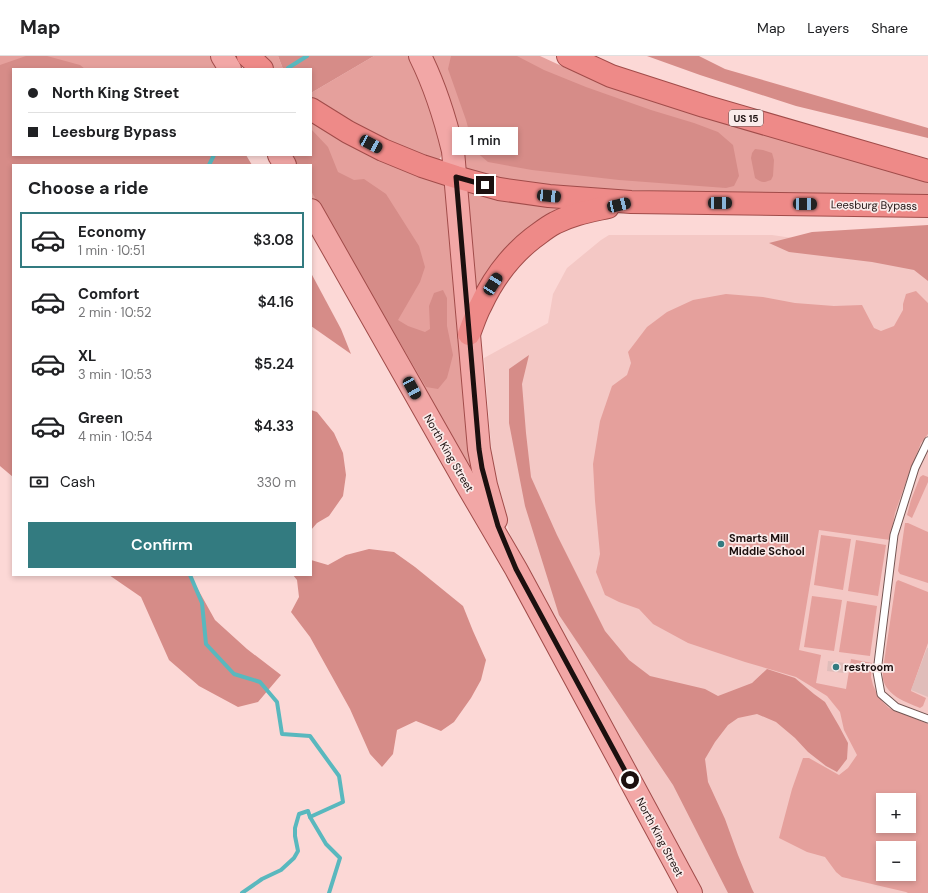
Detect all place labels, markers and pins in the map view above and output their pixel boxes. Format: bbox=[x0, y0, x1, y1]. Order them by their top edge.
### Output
place label: Smarts Mill Middle School bbox=[729, 531, 805, 558]
marker: Smarts Mill Middle School bbox=[716, 539, 726, 549]
place label: restroom bbox=[844, 660, 894, 674]
marker: restroom bbox=[831, 662, 841, 672]

